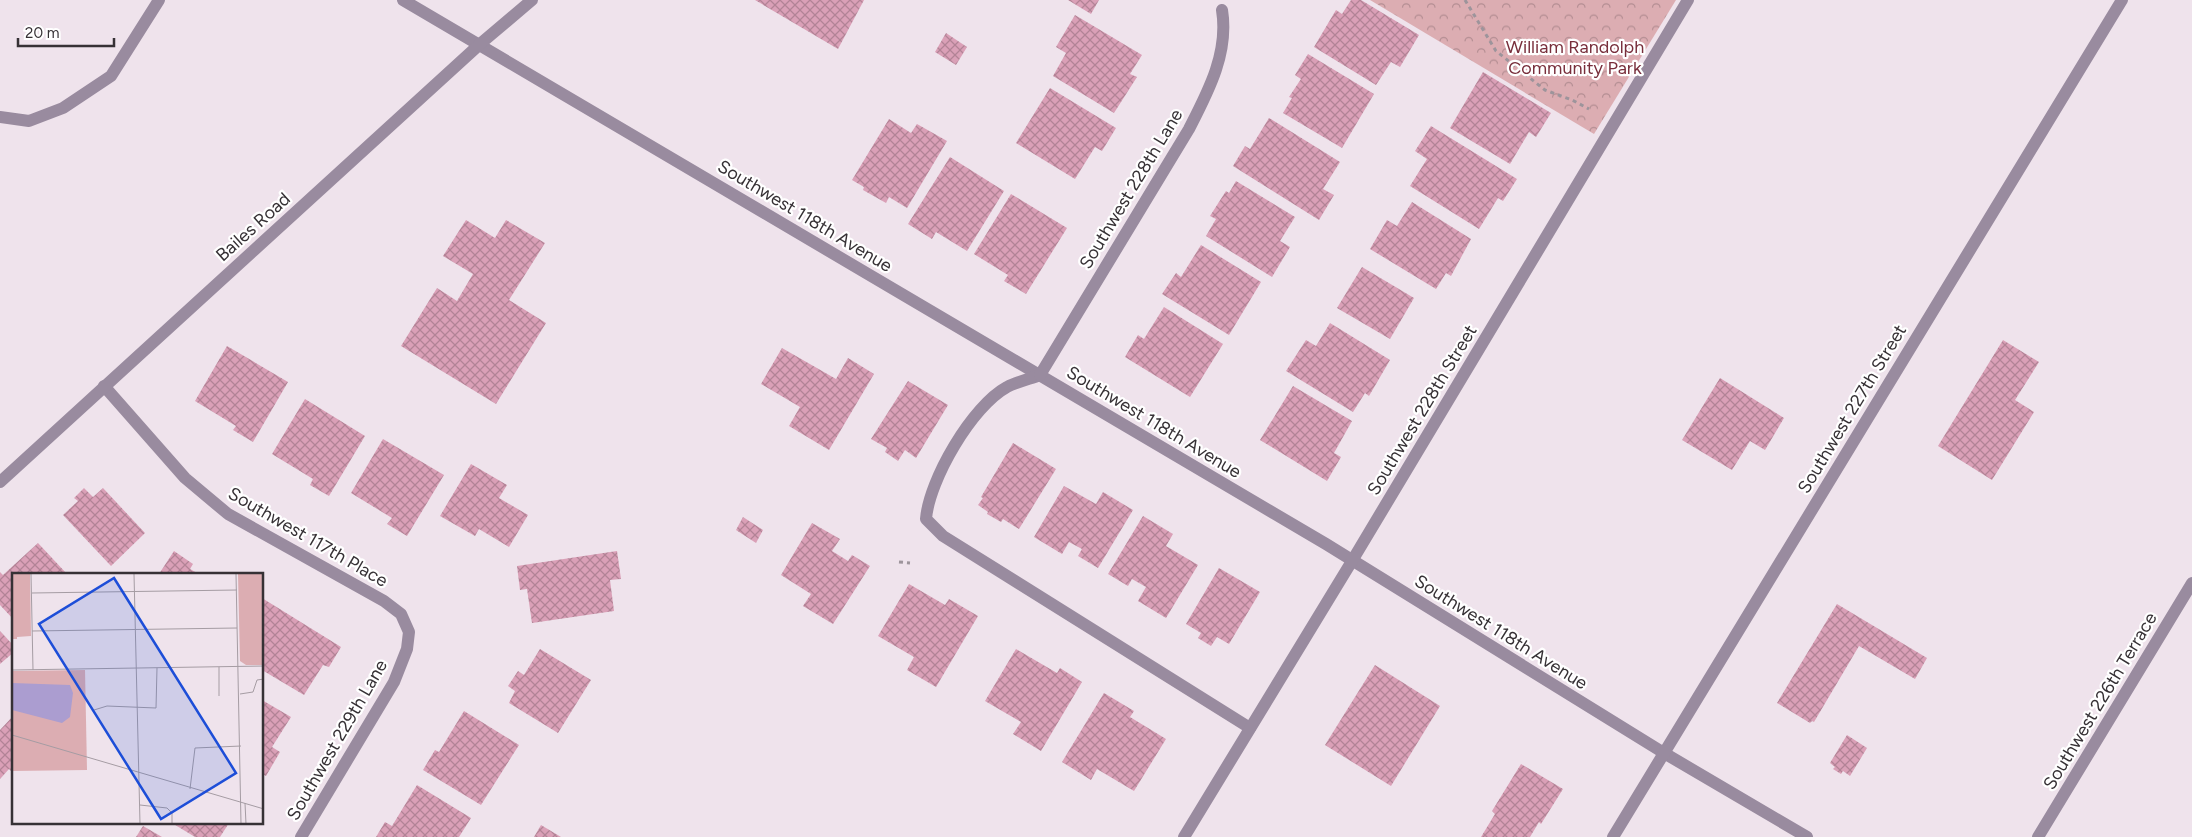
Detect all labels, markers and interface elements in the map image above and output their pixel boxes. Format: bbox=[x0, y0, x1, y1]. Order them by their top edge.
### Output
scale bar bbox=[18, 15, 114, 47]
text: 20 m bbox=[25, 24, 59, 42]
park label: William Randolph Community Park bbox=[1506, 36, 1644, 79]
street label: Southwest 228th Lane bbox=[1075, 105, 1188, 273]
street label: Southwest 118th Avenue bbox=[714, 155, 896, 277]
street label: Bailes Road bbox=[211, 188, 295, 266]
street label: Southwest 227th Street bbox=[1793, 320, 1911, 497]
street label: Southwest 228th Street bbox=[1362, 321, 1482, 499]
street label: Southwest 118th Avenue bbox=[1063, 361, 1245, 483]
street label: Southwest 117th Place bbox=[224, 482, 392, 592]
street label: Southwest 118th Avenue bbox=[1410, 570, 1592, 694]
inset map bbox=[12, 573, 264, 824]
street label: Southwest 226th Terrace bbox=[2038, 608, 2162, 794]
street label: Southwest 229th Lane bbox=[282, 656, 392, 824]

